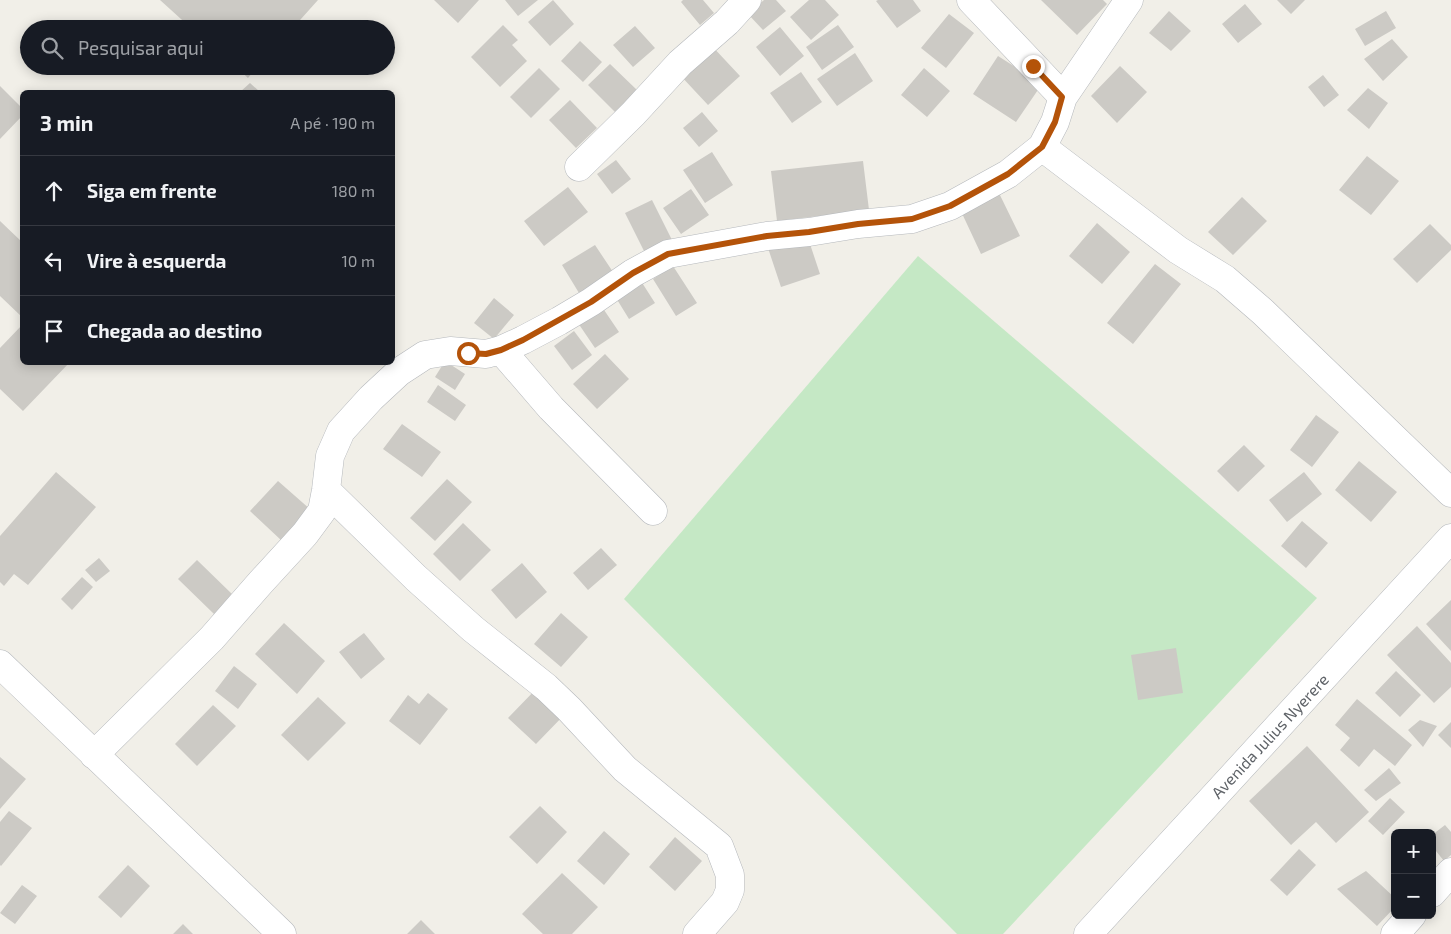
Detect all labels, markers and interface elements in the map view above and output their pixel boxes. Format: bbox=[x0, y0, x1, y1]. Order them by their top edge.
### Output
search box bbox=[20, 20, 395, 75]
icon: search bbox=[38, 34, 66, 62]
text: Pesquisar aqui bbox=[78, 36, 204, 59]
route end bbox=[1022, 55, 1045, 78]
text: 3 min bbox=[40, 110, 93, 135]
text: A pé · 190 m bbox=[290, 113, 375, 132]
icon: ahead bbox=[40, 177, 68, 205]
text: Siga em frente bbox=[87, 179, 217, 202]
text: 180 m bbox=[332, 181, 375, 200]
icon: left bbox=[40, 247, 68, 275]
text: Vire à esquerda bbox=[87, 249, 226, 272]
text: 10 m bbox=[341, 251, 375, 270]
icon: arrive bbox=[40, 317, 68, 345]
text: Chegada ao destino bbox=[87, 319, 262, 342]
route start bbox=[457, 342, 480, 365]
street label: Avenida Julius Nyerere bbox=[1207, 670, 1332, 802]
map controls bbox=[1391, 829, 1436, 919]
button: + bbox=[1391, 829, 1436, 874]
button: − bbox=[1391, 874, 1436, 919]

